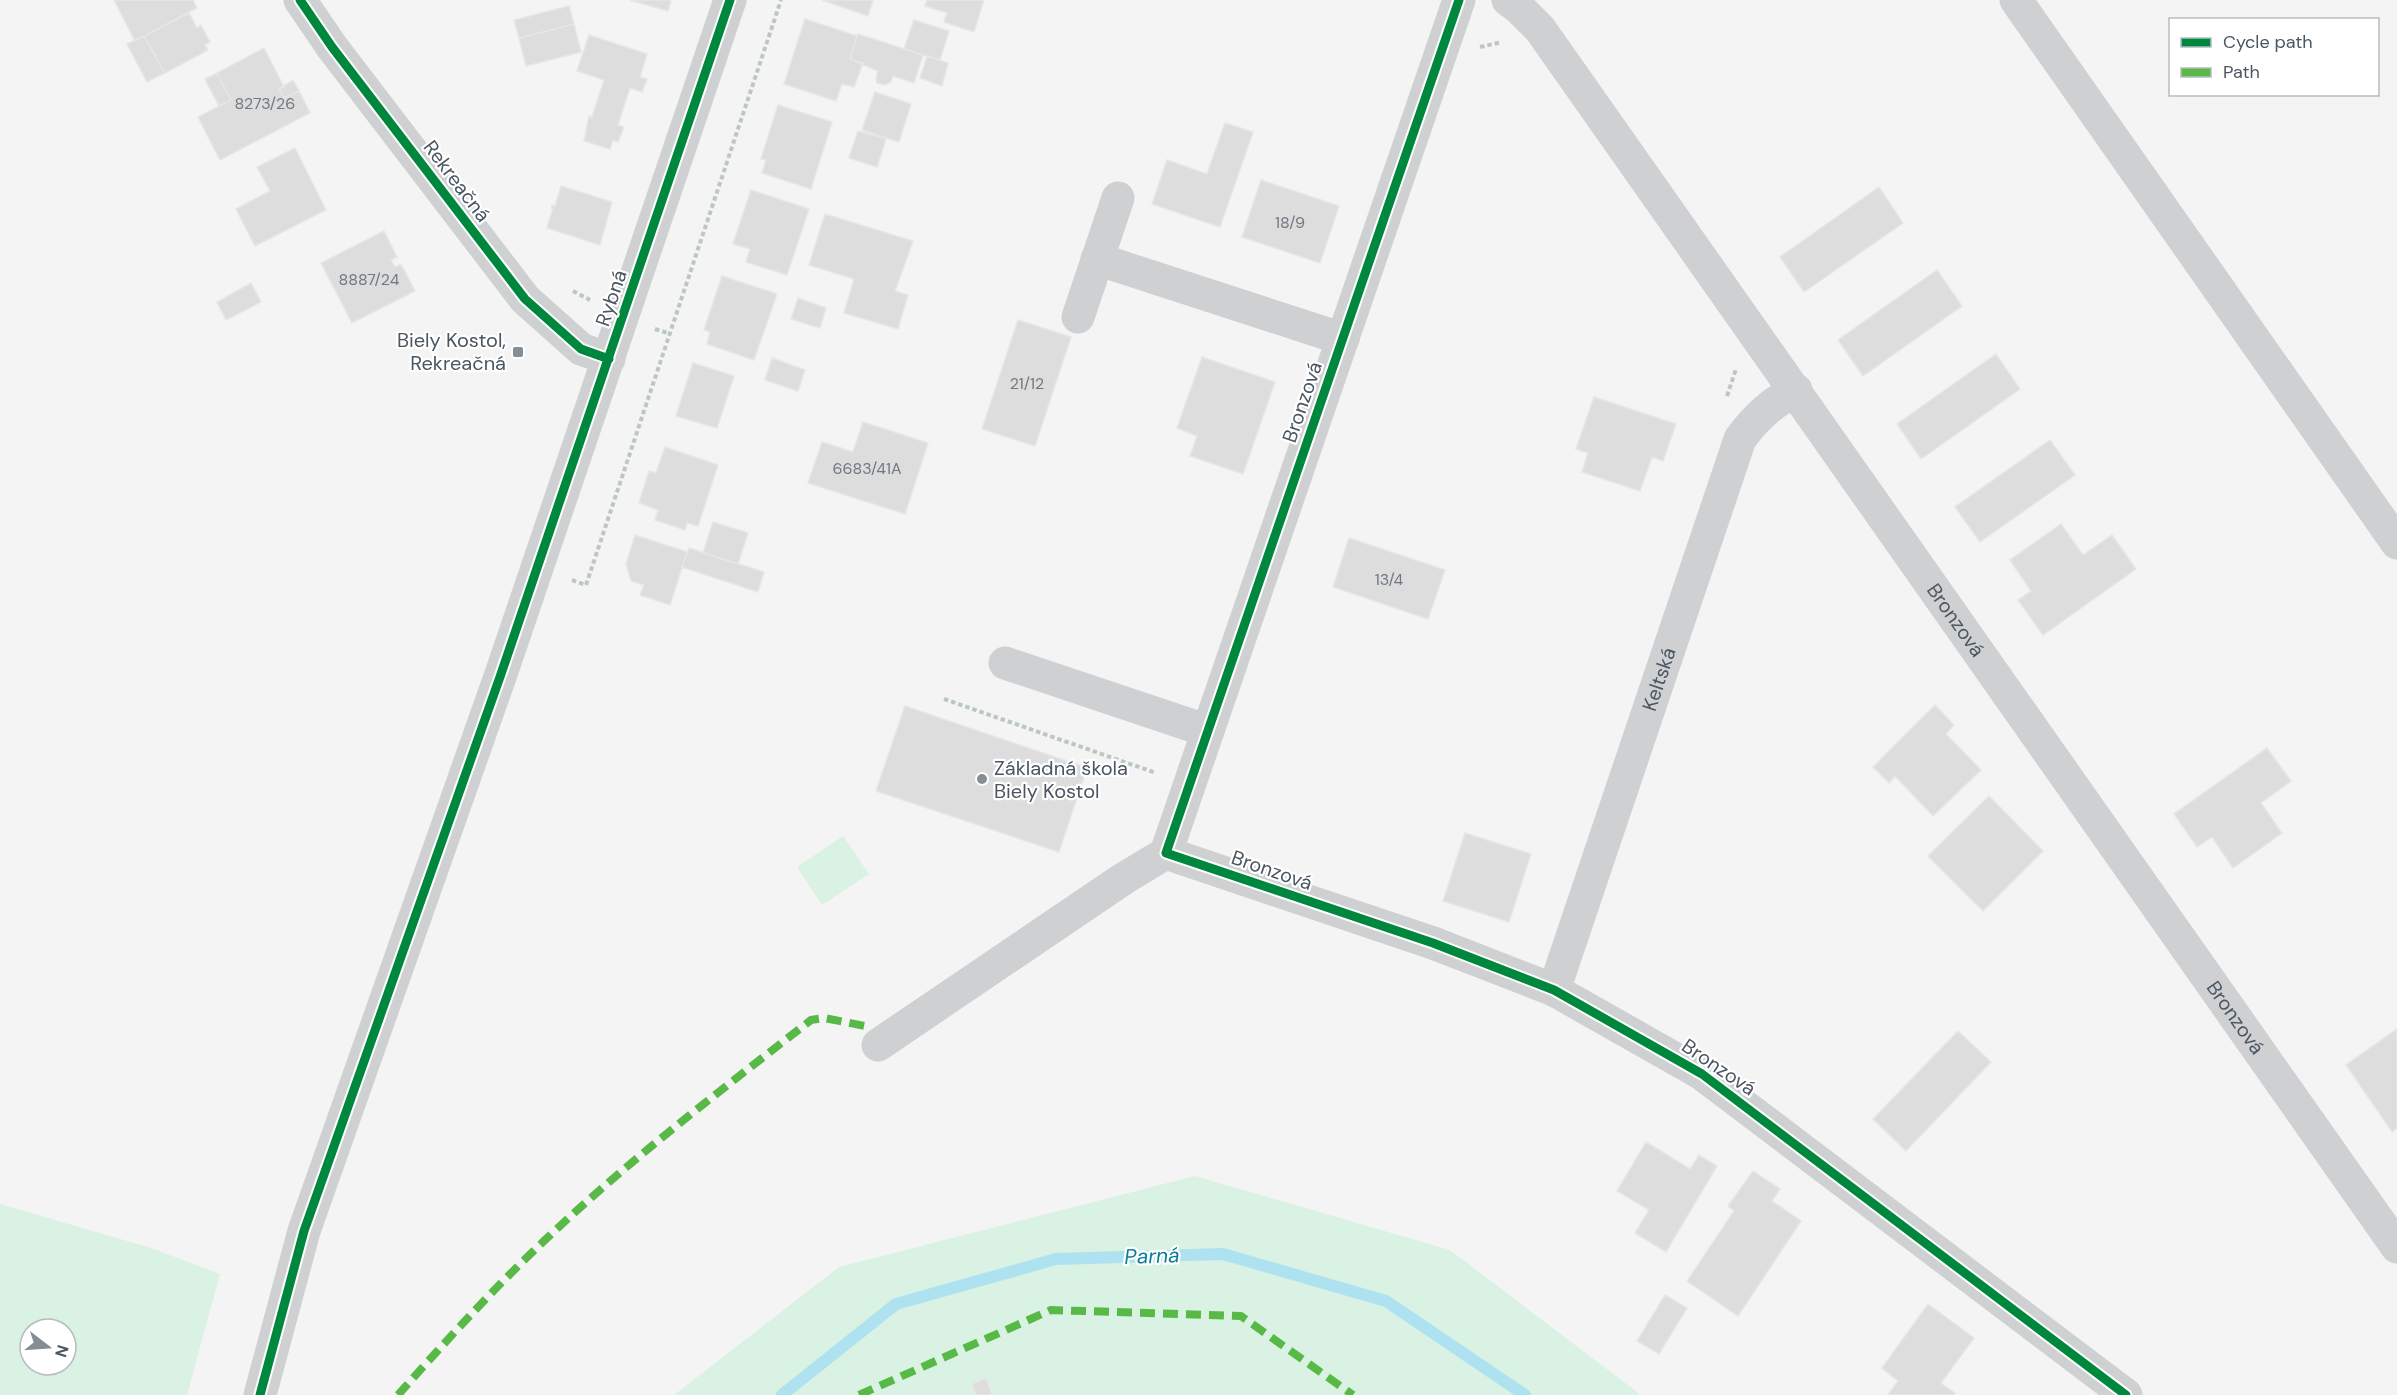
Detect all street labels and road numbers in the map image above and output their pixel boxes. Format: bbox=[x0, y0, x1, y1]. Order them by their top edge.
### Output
street label: Rekreačná bbox=[418, 135, 496, 227]
street label: Rybná bbox=[589, 266, 633, 330]
street label: Bronzová bbox=[1276, 358, 1328, 446]
street label: Bronzová bbox=[1921, 578, 1991, 662]
street label: Keltská bbox=[1636, 644, 1682, 714]
street label: Bronzová bbox=[1228, 844, 1316, 896]
street label: Bronzová bbox=[2201, 976, 2270, 1059]
street label: Bronzová bbox=[1677, 1033, 1761, 1101]

